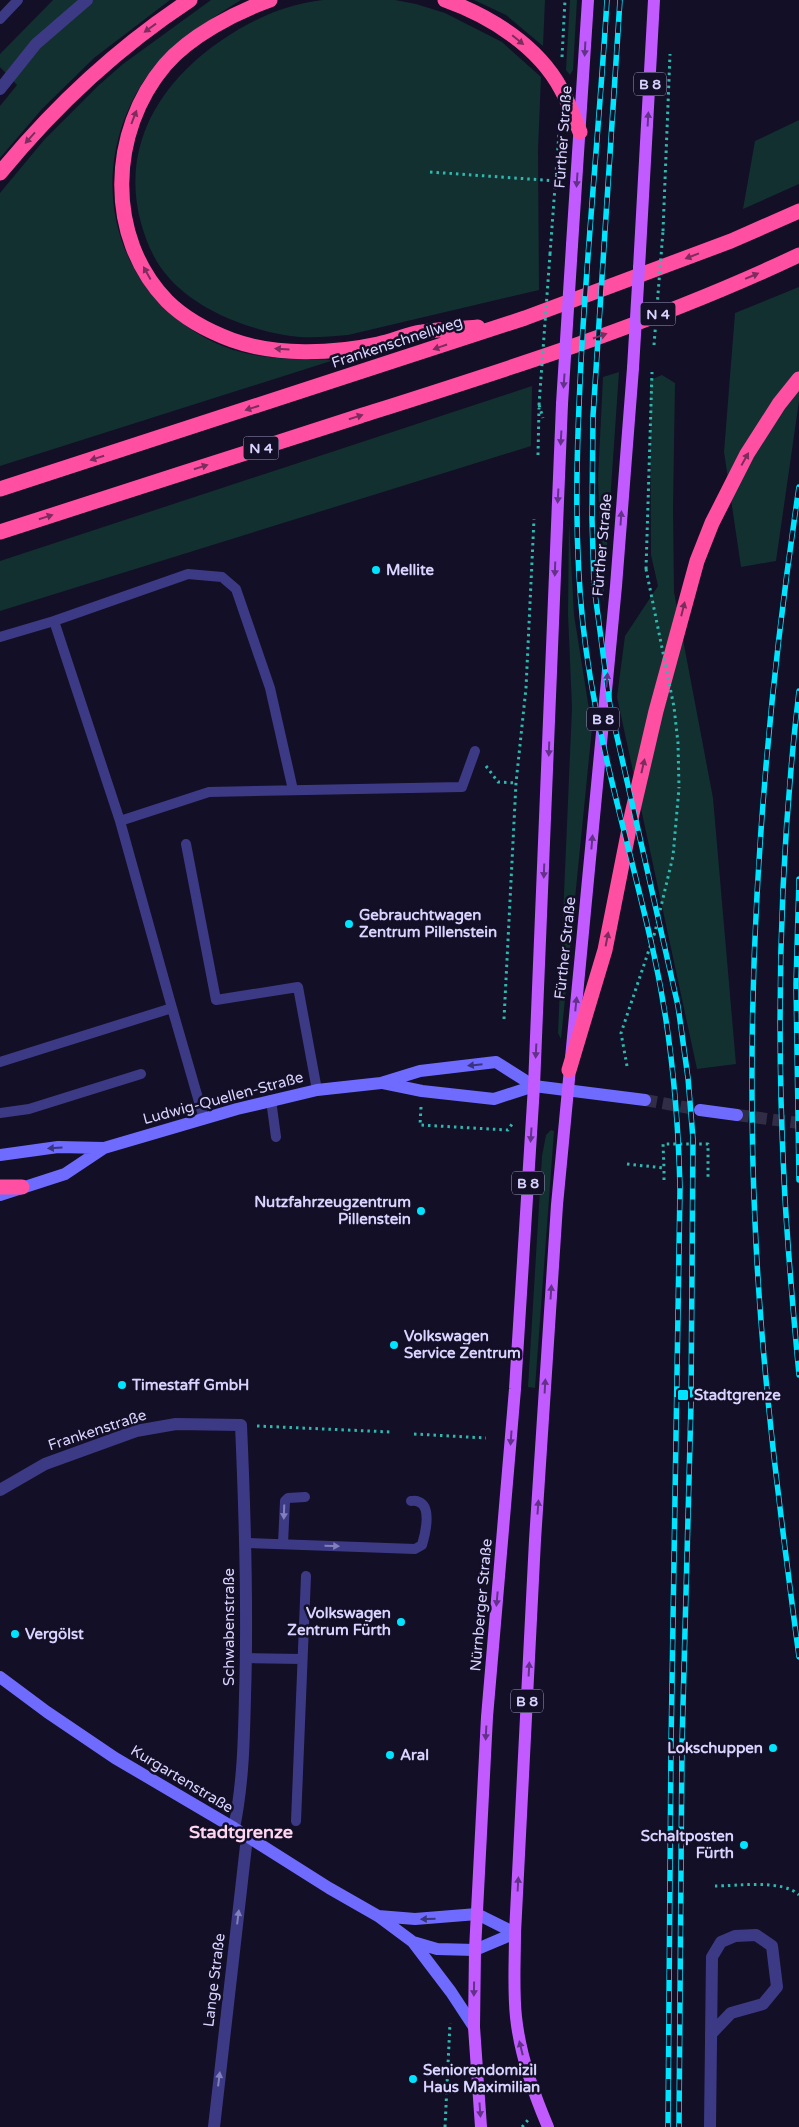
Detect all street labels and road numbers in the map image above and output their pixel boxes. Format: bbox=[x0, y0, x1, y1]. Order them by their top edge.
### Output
road number: B 8 bbox=[634, 72, 666, 96]
street label: Fürther Straße bbox=[550, 85, 576, 189]
road number: N 4 bbox=[640, 302, 676, 326]
street label: Frankenschnellweg bbox=[329, 312, 465, 372]
road number: N 4 bbox=[244, 436, 278, 459]
street label: Fürther Straße bbox=[589, 493, 615, 597]
road number: B 8 bbox=[587, 708, 619, 731]
street label: Fürther Straße bbox=[551, 896, 579, 1000]
street label: Ludwig-Quellen-Straße bbox=[141, 1068, 305, 1128]
road number: B 8 bbox=[512, 1172, 544, 1194]
street label: Frankenstraße bbox=[46, 1406, 148, 1454]
street label: Nürnberger Straße bbox=[466, 1538, 496, 1672]
street label: Schwabenstraße bbox=[220, 1568, 238, 1686]
road number: B 8 bbox=[511, 1690, 543, 1712]
street label: Kurgartenstraße bbox=[128, 1741, 236, 1817]
street label: Lange Straße bbox=[199, 1932, 229, 2028]

